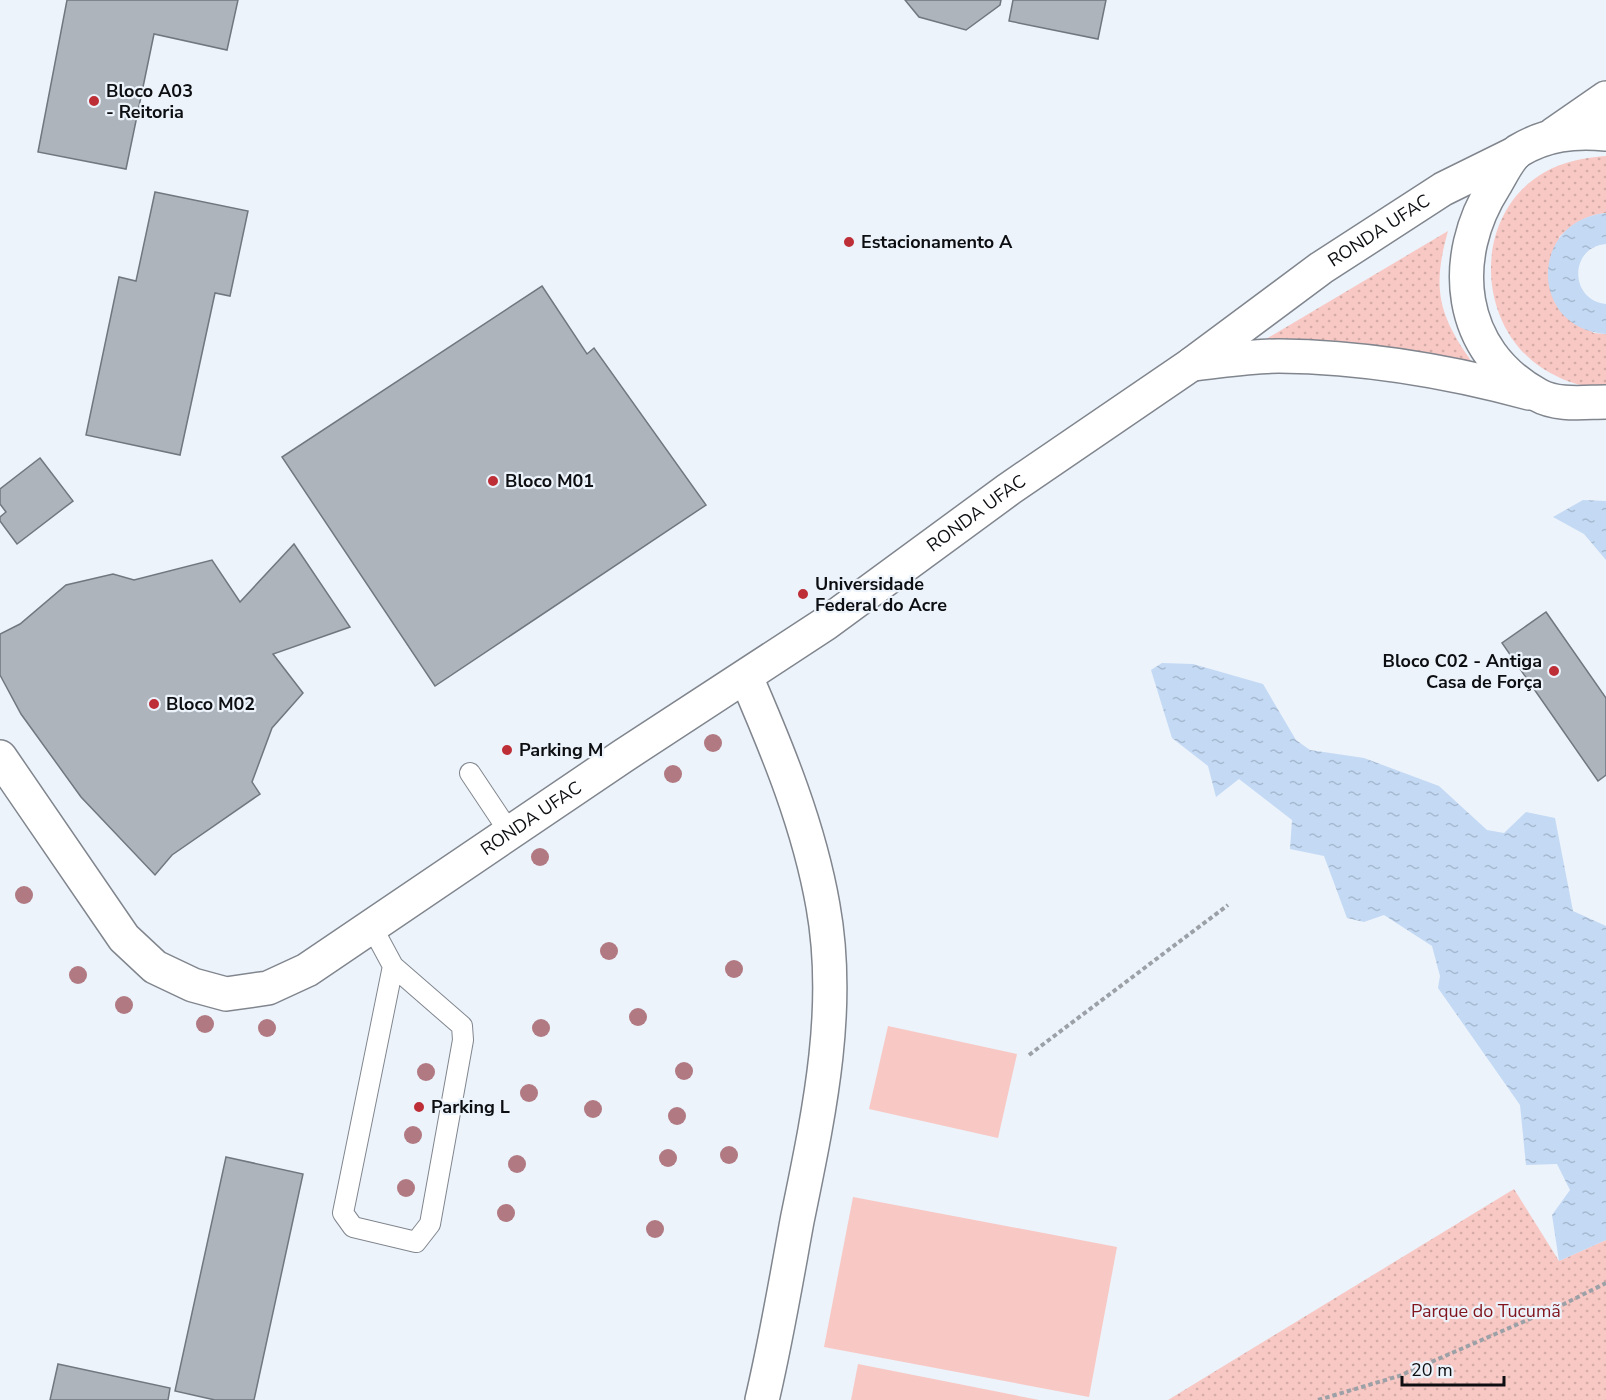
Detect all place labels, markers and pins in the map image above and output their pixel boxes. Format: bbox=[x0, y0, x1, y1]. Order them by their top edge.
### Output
place label: Bloco A03 - Reitoria bbox=[106, 79, 193, 124]
marker: Bloco A03 - Reitoria bbox=[87, 94, 101, 108]
place label: Estacionamento A bbox=[861, 230, 1013, 254]
marker: Estacionamento A bbox=[842, 235, 856, 249]
place label: Bloco M01 bbox=[505, 469, 594, 493]
marker: Bloco M01 bbox=[486, 474, 500, 488]
place label: Universidade Federal do Acre bbox=[815, 572, 947, 617]
marker: Universidade Federal do Acre bbox=[796, 587, 810, 601]
place label: Bloco C02 - Antiga Casa de Força bbox=[1383, 649, 1542, 694]
marker: Bloco C02 - Antiga Casa de Força bbox=[1547, 664, 1561, 678]
place label: Bloco M02 bbox=[166, 692, 255, 716]
marker: Bloco M02 bbox=[147, 697, 161, 711]
place label: Parking M bbox=[519, 738, 603, 762]
marker: Parking M bbox=[500, 743, 514, 757]
place label: Parking L bbox=[431, 1095, 510, 1119]
marker: Parking L bbox=[412, 1100, 426, 1114]

